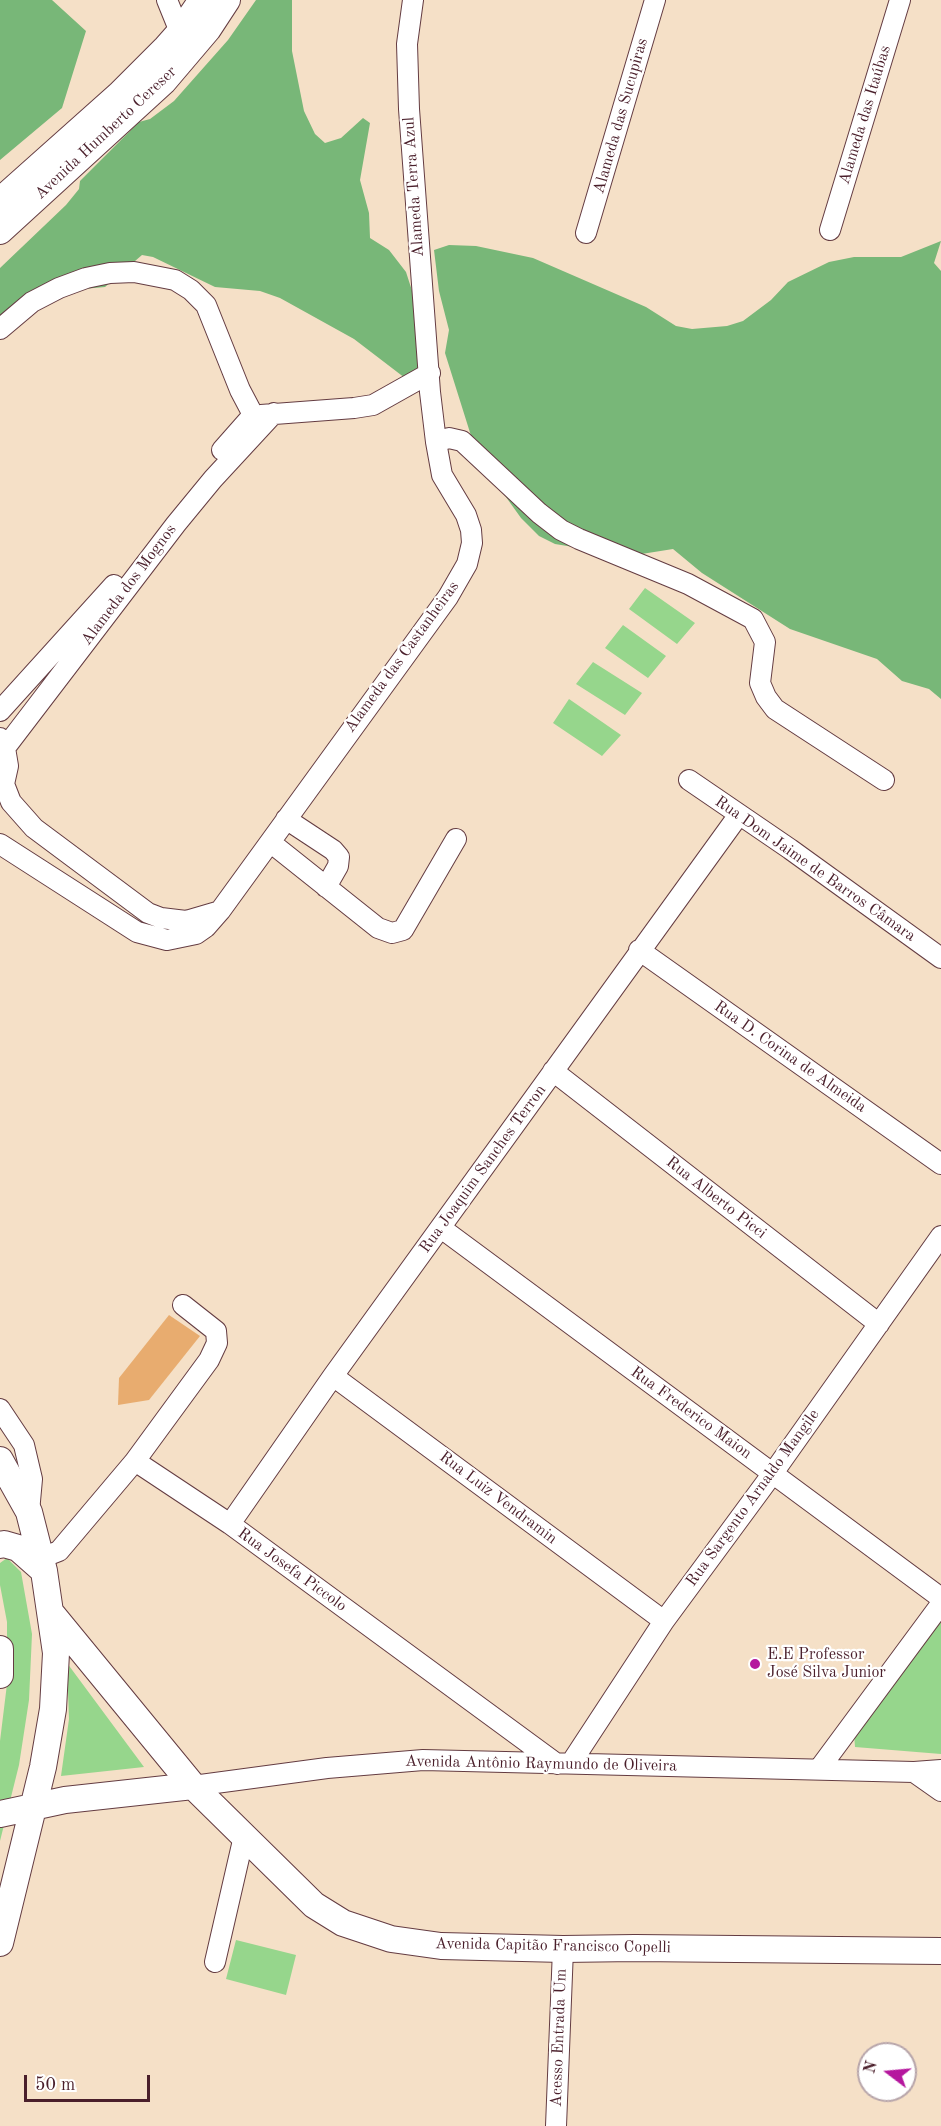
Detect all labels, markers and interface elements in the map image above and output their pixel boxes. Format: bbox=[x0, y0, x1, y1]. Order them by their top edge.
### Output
street label: Alameda das Sucupiras bbox=[590, 36, 652, 196]
street label: Alameda das Itaúbas bbox=[835, 43, 895, 187]
street label: Avenida Humberto Cereser bbox=[31, 62, 181, 204]
street label: Alameda Terra Azul bbox=[400, 116, 428, 258]
street label: Alameda dos Mognos bbox=[77, 521, 181, 649]
street label: Alameda das Castanheiras bbox=[341, 578, 463, 736]
street label: Rua Dom Jaime de Barros Câmara bbox=[711, 792, 919, 946]
street label: Rua D. Corina de Almeida bbox=[710, 997, 870, 1117]
street label: Rua Joaquim Sanches Terron bbox=[415, 1081, 551, 1257]
street label: Rua Alberto Picci bbox=[662, 1153, 770, 1243]
street label: Rua Frederico Maion bbox=[627, 1363, 755, 1463]
street label: Rua Sargento Arnaldo Mangile bbox=[682, 1406, 824, 1590]
street label: Rua Luiz Vendramin bbox=[435, 1447, 561, 1549]
street label: Rua Josefa Piccolo bbox=[234, 1524, 350, 1616]
place label: E.E Professor José Silva Junior bbox=[767, 1645, 886, 1683]
marker: E.E Professor José Silva Junior bbox=[748, 1657, 762, 1671]
street label: Avenida Antônio Raymundo de Oliveira bbox=[405, 1752, 677, 1776]
street label: Avenida Capitão Francisco Copelli bbox=[435, 1934, 671, 1958]
street label: Acesso Entrada Um bbox=[547, 1968, 571, 2108]
north arrow bbox=[857, 2042, 917, 2102]
text: N bbox=[862, 2060, 881, 2076]
scale bar bbox=[27, 2063, 153, 2101]
text: 50 m bbox=[35, 2076, 75, 2094]

